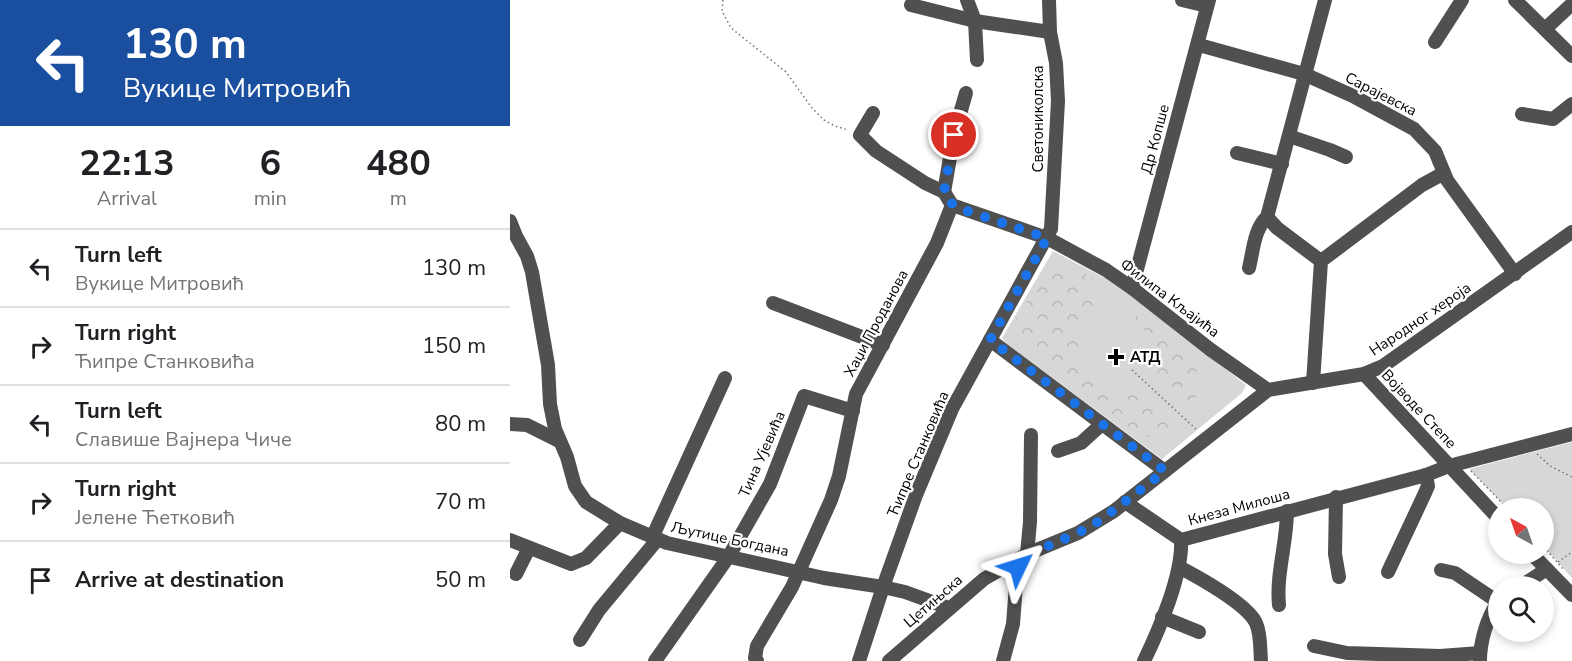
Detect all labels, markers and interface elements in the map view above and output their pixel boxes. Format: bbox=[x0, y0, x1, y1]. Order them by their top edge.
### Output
text: 130 m bbox=[123, 16, 247, 73]
icon: left bbox=[24, 24, 102, 102]
street label: Светониколска bbox=[1028, 65, 1048, 173]
street label: Сарајевска bbox=[1342, 67, 1420, 121]
text: Вукице Митровић bbox=[123, 70, 351, 107]
street label: Др Копше bbox=[1136, 102, 1174, 176]
pin bbox=[928, 109, 979, 160]
icon: arrive bbox=[937, 118, 970, 151]
text: 22:13 bbox=[79, 139, 175, 188]
text: 6 bbox=[259, 139, 281, 188]
text: 480 bbox=[366, 139, 431, 188]
text: Arrival bbox=[97, 185, 157, 212]
text: min bbox=[254, 185, 287, 212]
text: m bbox=[390, 185, 407, 212]
text: Turn left bbox=[75, 240, 162, 270]
icon: left bbox=[24, 252, 57, 285]
text: 130 m bbox=[422, 253, 486, 283]
street label: Филипа Кљајића bbox=[1116, 254, 1224, 342]
street label: Хаџи Проданова bbox=[839, 266, 913, 380]
text: Вукице Митровић bbox=[75, 270, 244, 297]
street label: Народног хероја bbox=[1365, 278, 1475, 360]
text: Turn right bbox=[75, 318, 176, 348]
icon: right bbox=[24, 330, 57, 363]
text: 150 m bbox=[422, 331, 486, 361]
place label: АТД bbox=[1130, 347, 1161, 367]
text: Ћипре Станковића bbox=[75, 348, 255, 375]
marker: АТД bbox=[1107, 348, 1125, 366]
street label: Војводе Степе bbox=[1377, 365, 1461, 453]
street label: Ћипре Станковића bbox=[882, 388, 954, 520]
text: Turn left bbox=[75, 396, 162, 426]
icon: left bbox=[24, 408, 57, 441]
street label: Тина Ујевића bbox=[734, 408, 790, 500]
text: 80 m bbox=[435, 409, 486, 439]
text: Славише Вајнера Чиче bbox=[75, 426, 292, 453]
text: Turn right bbox=[75, 474, 176, 504]
street label: Кнеза Милоша bbox=[1186, 484, 1292, 530]
icon: right bbox=[24, 486, 57, 519]
text: 70 m bbox=[435, 487, 486, 517]
north arrow bbox=[1488, 498, 1554, 564]
map controls bbox=[1488, 498, 1554, 642]
text: Јелене Ћетковић bbox=[75, 504, 235, 531]
street label: Љутице Богдана bbox=[669, 517, 791, 561]
position arrow bbox=[986, 535, 1050, 599]
icon: arrive bbox=[24, 564, 57, 597]
text: Arrive at destination bbox=[75, 565, 284, 595]
text: 50 m bbox=[435, 565, 486, 595]
street label: Цетињска bbox=[899, 570, 967, 632]
button: search bbox=[1488, 576, 1554, 642]

